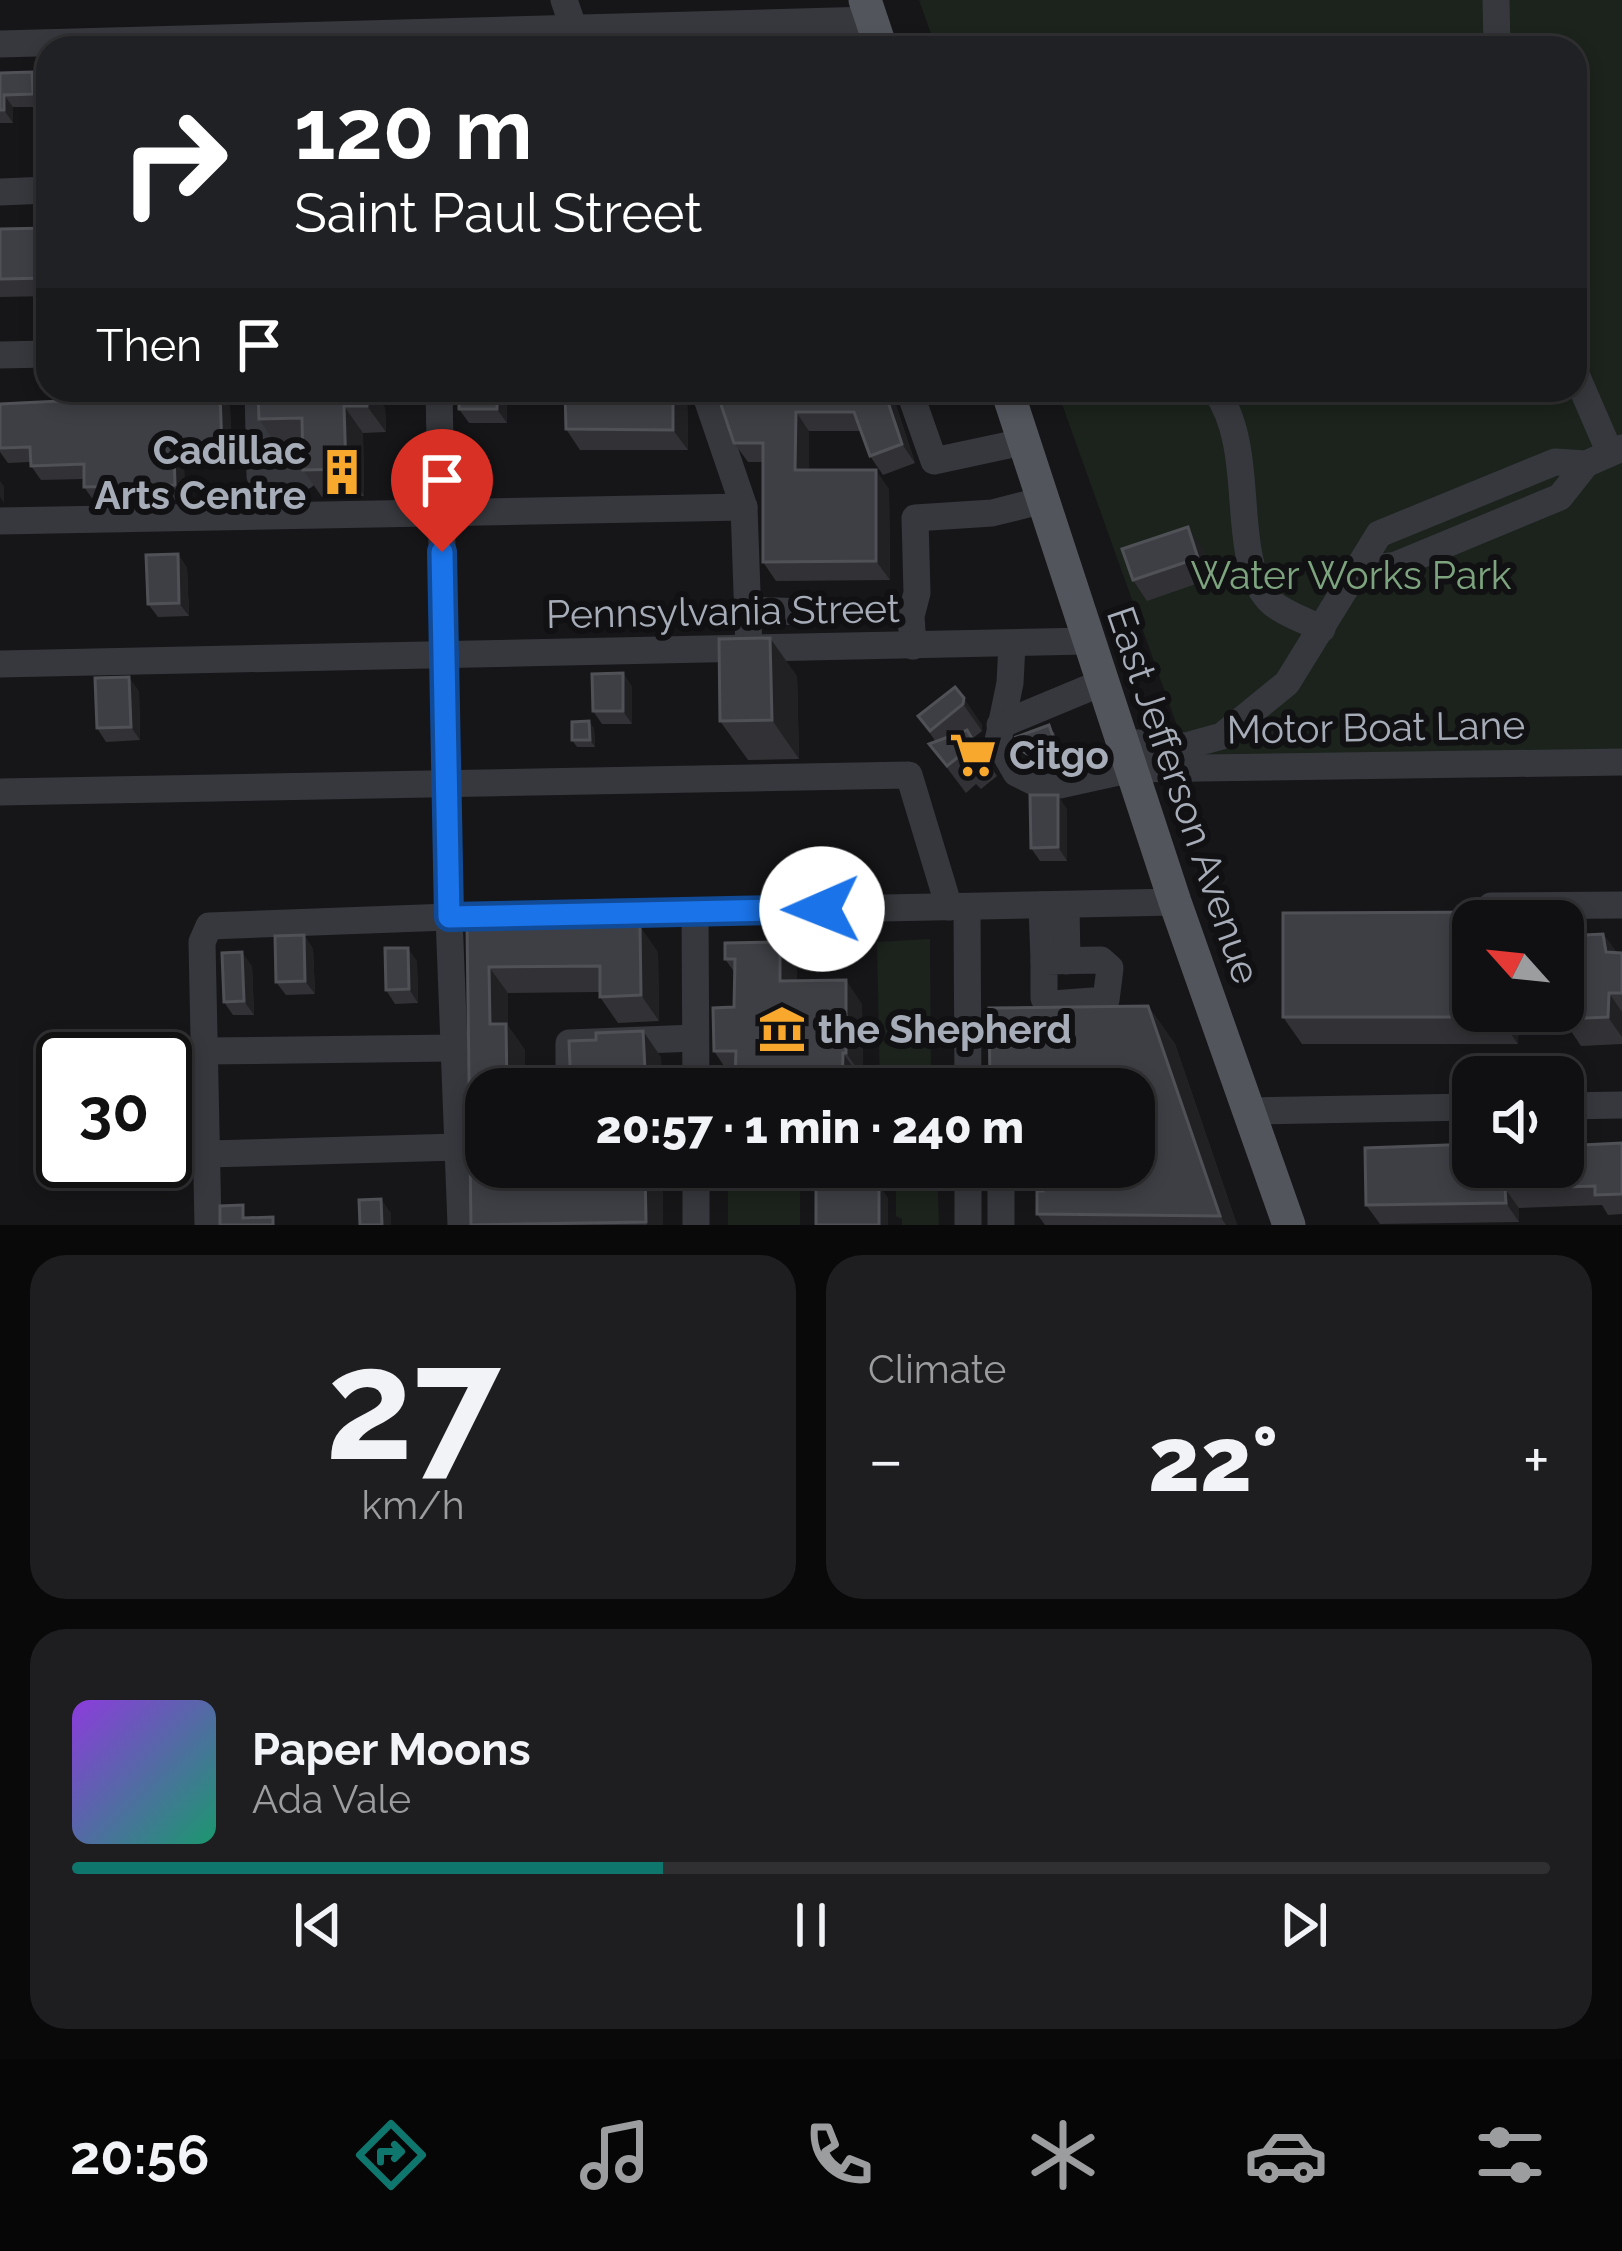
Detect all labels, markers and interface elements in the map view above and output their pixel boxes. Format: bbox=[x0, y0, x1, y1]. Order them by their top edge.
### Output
text: 120 m bbox=[294, 80, 533, 179]
icon: right bbox=[96, 84, 252, 240]
text: Saint Paul Street bbox=[294, 181, 702, 245]
icon: arrive bbox=[226, 312, 292, 378]
text: Then bbox=[96, 319, 202, 372]
place label: Cadillac Arts Centre bbox=[94, 427, 306, 518]
pin bbox=[391, 429, 493, 552]
building icon: Cadillac Arts Centre bbox=[317, 447, 367, 497]
icon: arrive bbox=[409, 447, 475, 513]
park label: Water Works Park bbox=[1190, 552, 1512, 598]
street label: Pennsylvania Street bbox=[546, 585, 900, 637]
street label: East Jefferson Avenue bbox=[1098, 600, 1270, 990]
street label: Motor Boat Lane bbox=[1226, 701, 1526, 753]
supermarket icon: Citgo bbox=[948, 730, 998, 780]
place label: Citgo bbox=[1009, 732, 1109, 778]
position arrow bbox=[759, 846, 885, 972]
north arrow bbox=[1452, 900, 1584, 1032]
map controls bbox=[1452, 900, 1584, 1188]
museum icon: the Shepherd bbox=[757, 1004, 807, 1054]
place label: the Shepherd bbox=[818, 1006, 1072, 1052]
speed limit sign: 30 bbox=[36, 1032, 192, 1188]
button: sound bbox=[1452, 1056, 1584, 1188]
text: 20:57 · 1 min · 240 m bbox=[596, 1101, 1024, 1154]
text: 27 bbox=[325, 1312, 501, 1496]
text: Climate bbox=[868, 1346, 1006, 1392]
text: 22° bbox=[1148, 1406, 1278, 1512]
text: − bbox=[868, 1421, 904, 1498]
text: + bbox=[1523, 1421, 1550, 1498]
text: km/h bbox=[362, 1482, 464, 1528]
text: Paper Moons bbox=[252, 1723, 531, 1776]
text: Ada Vale bbox=[252, 1776, 411, 1822]
icon: previous bbox=[285, 1892, 351, 1958]
icon: pause bbox=[778, 1892, 844, 1958]
icon: next bbox=[1271, 1892, 1337, 1958]
icon: directions bbox=[349, 2113, 433, 2197]
icon: music bbox=[573, 2113, 657, 2197]
icon: phone bbox=[797, 2113, 881, 2197]
icon: climate bbox=[1021, 2113, 1105, 2197]
icon: car bbox=[1244, 2113, 1328, 2197]
icon: filters bbox=[1468, 2113, 1552, 2197]
text: 20:56 bbox=[70, 2123, 210, 2187]

